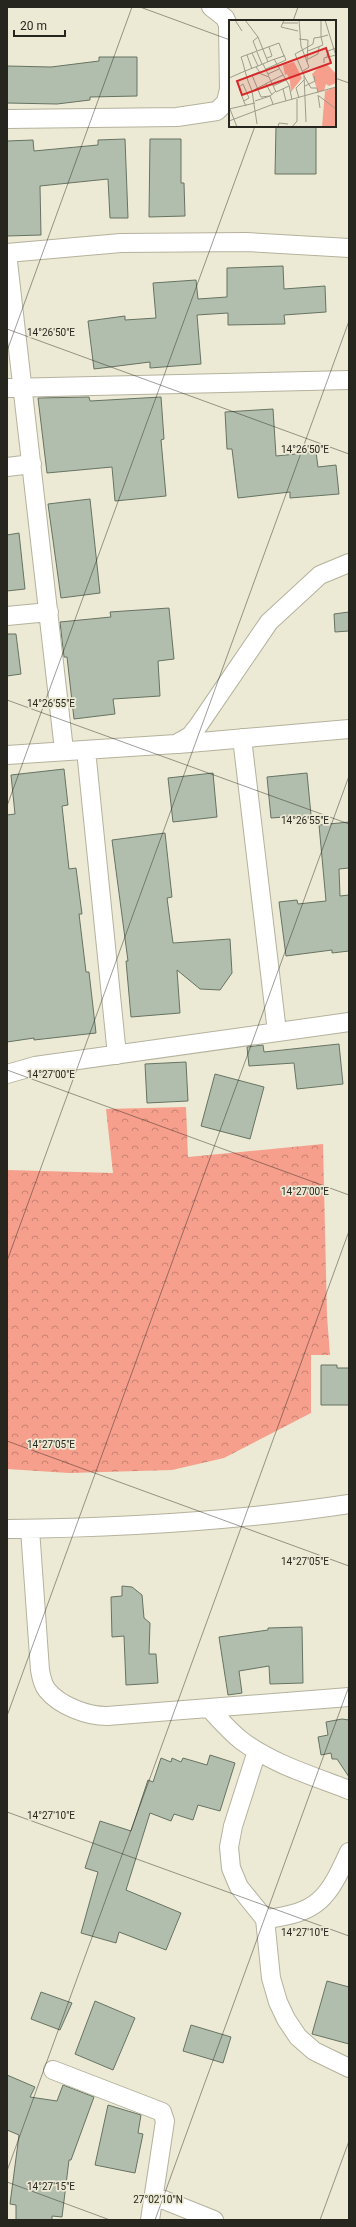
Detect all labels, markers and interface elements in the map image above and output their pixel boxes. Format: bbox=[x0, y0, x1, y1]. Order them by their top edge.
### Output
scale bar bbox=[14, 12, 65, 38]
text: 20 m bbox=[20, 19, 47, 33]
inset map bbox=[229, 20, 336, 127]
text: 14°26'50"E bbox=[27, 327, 75, 338]
text: 14°26'50"E bbox=[281, 444, 329, 455]
text: 14°26'55"E bbox=[27, 698, 75, 709]
text: 14°26'55"E bbox=[281, 815, 329, 826]
text: 14°27'00"E bbox=[27, 1069, 75, 1080]
text: 14°27'00"E bbox=[281, 1186, 329, 1197]
text: 14°27'05"E bbox=[27, 1439, 75, 1450]
text: 14°27'05"E bbox=[281, 1556, 329, 1567]
text: 14°27'10"E bbox=[27, 1810, 75, 1821]
text: 14°27'10"E bbox=[281, 1927, 329, 1938]
text: 14°27'15"E bbox=[27, 2181, 75, 2192]
text: 27°02'10"N bbox=[133, 2194, 183, 2205]

